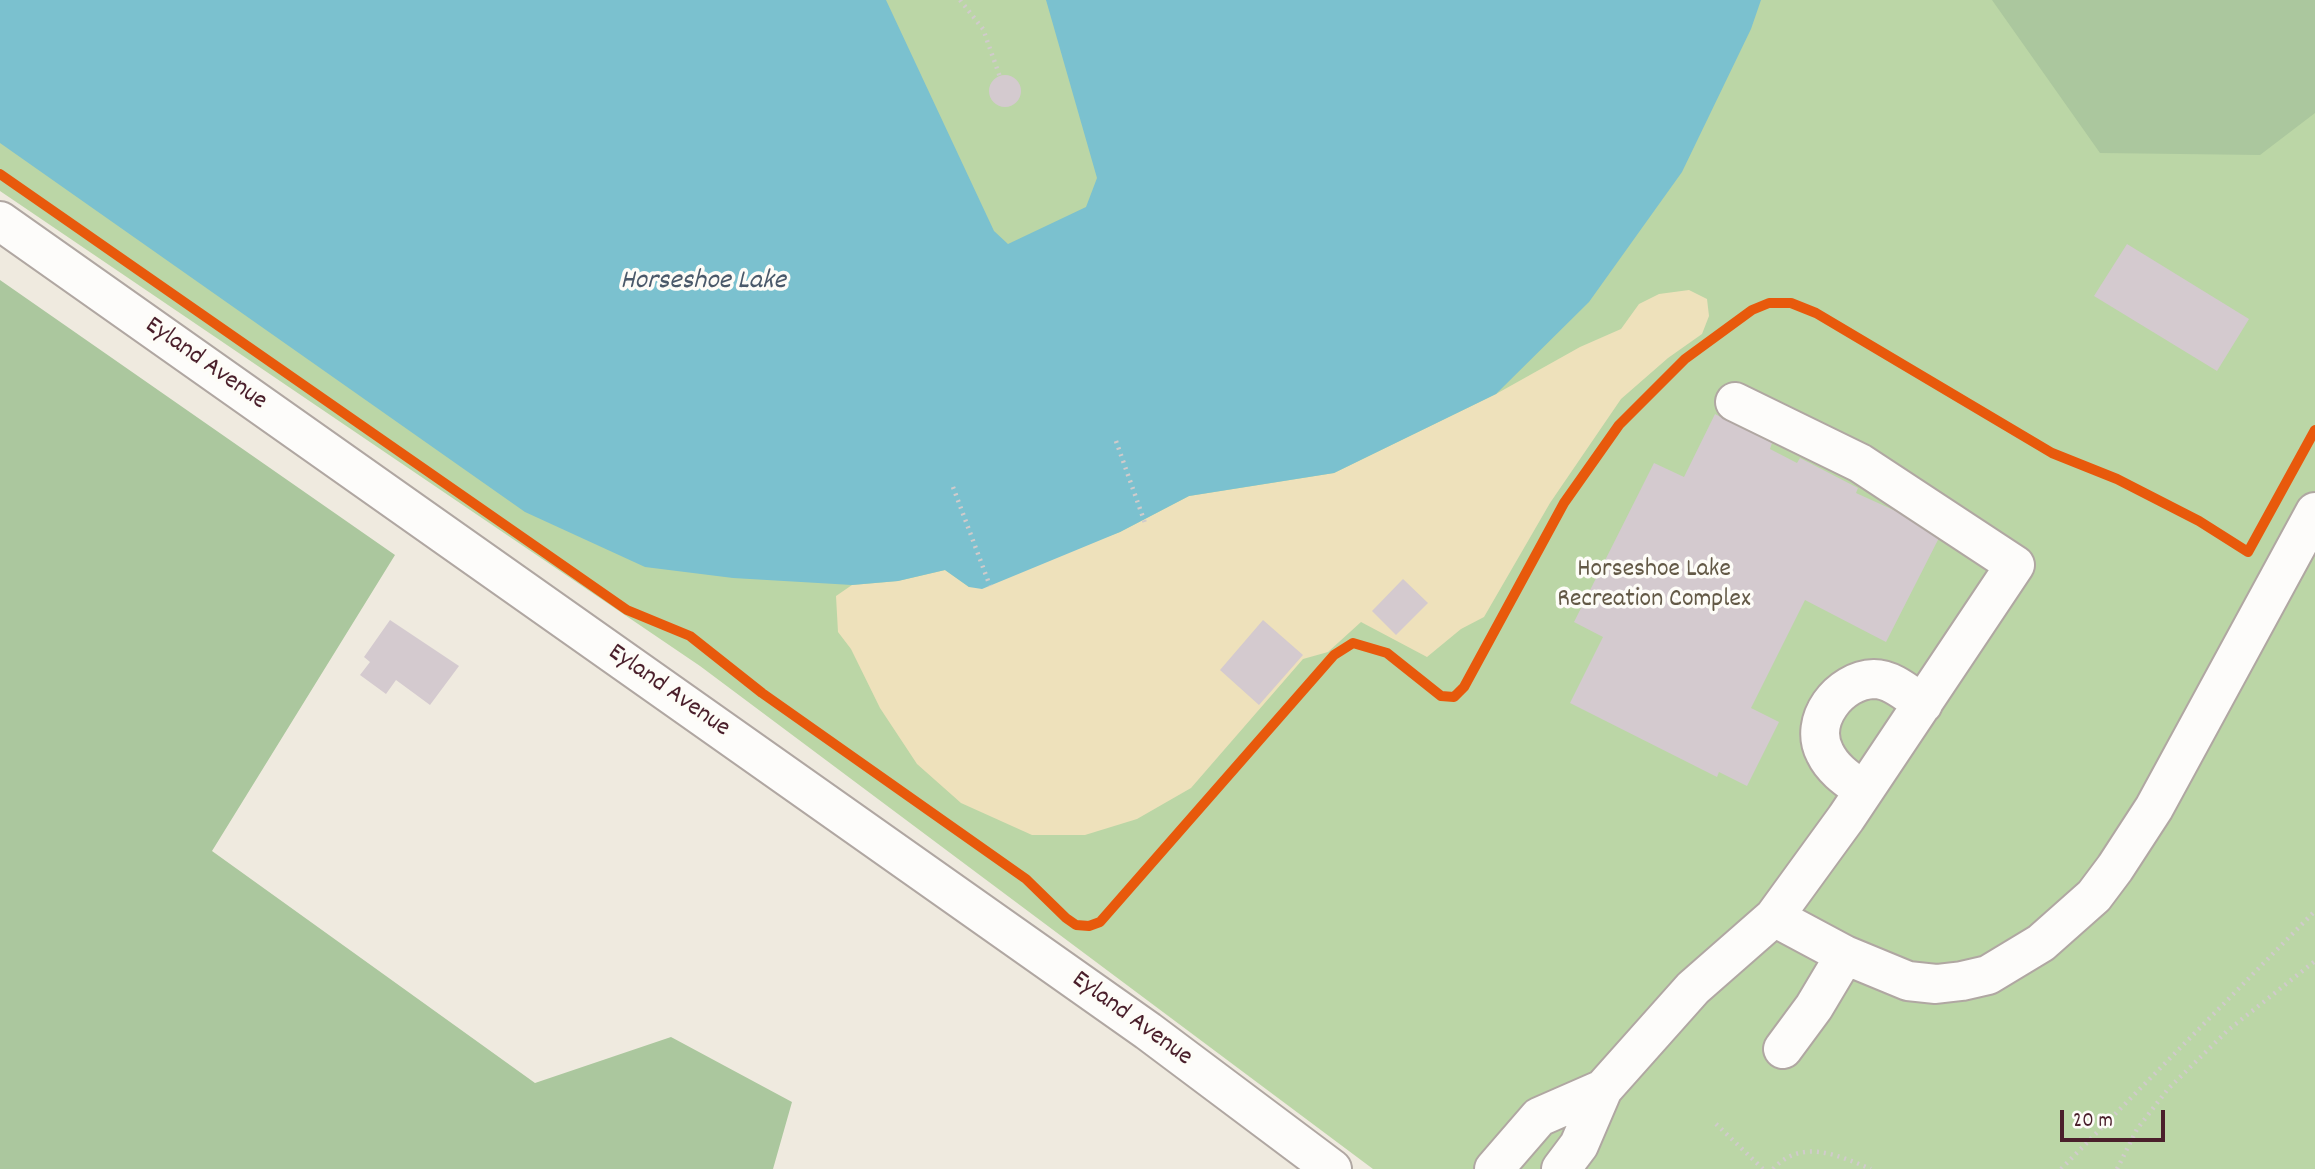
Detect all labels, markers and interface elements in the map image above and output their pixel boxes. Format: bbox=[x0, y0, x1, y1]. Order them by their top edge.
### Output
water label: Horseshoe Lake bbox=[620, 266, 786, 300]
street label: Eyland Avenue bbox=[138, 311, 272, 419]
park label: Horseshoe Lake Recreation Complex bbox=[1557, 555, 1751, 616]
street label: Eyland Avenue bbox=[601, 638, 735, 746]
street label: Eyland Avenue bbox=[1064, 966, 1198, 1074]
scale bar bbox=[2063, 1096, 2168, 1140]
text: 20 m bbox=[2073, 1107, 2113, 1137]

